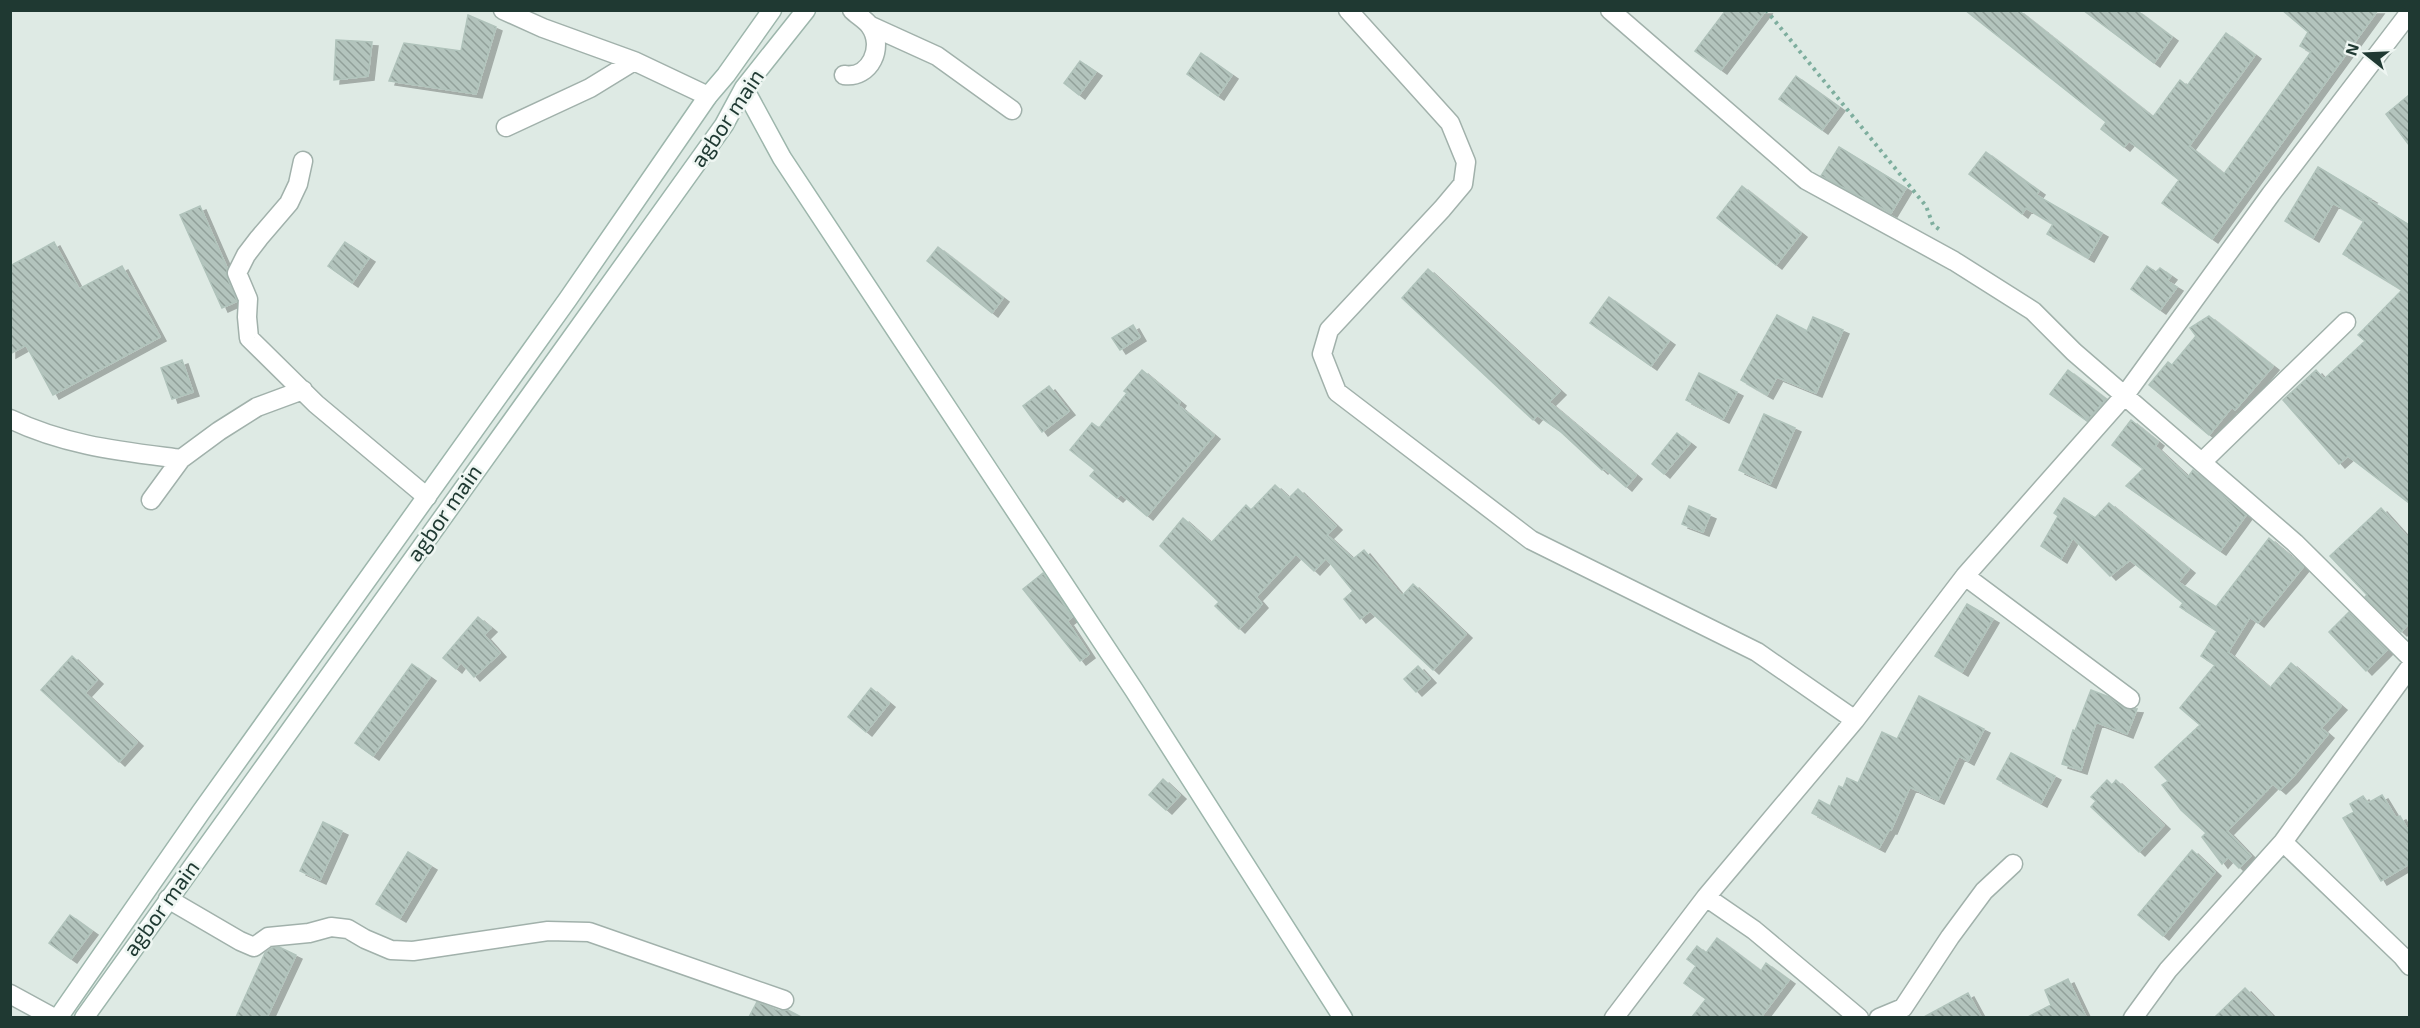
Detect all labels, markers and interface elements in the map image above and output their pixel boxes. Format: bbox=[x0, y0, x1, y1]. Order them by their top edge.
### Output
north arrow bbox=[2336, 24, 2396, 84]
text: N bbox=[2340, 41, 2362, 58]
street label: agbor main bbox=[684, 64, 768, 171]
street label: agbor main bbox=[400, 459, 486, 566]
street label: agbor main bbox=[117, 854, 204, 960]

